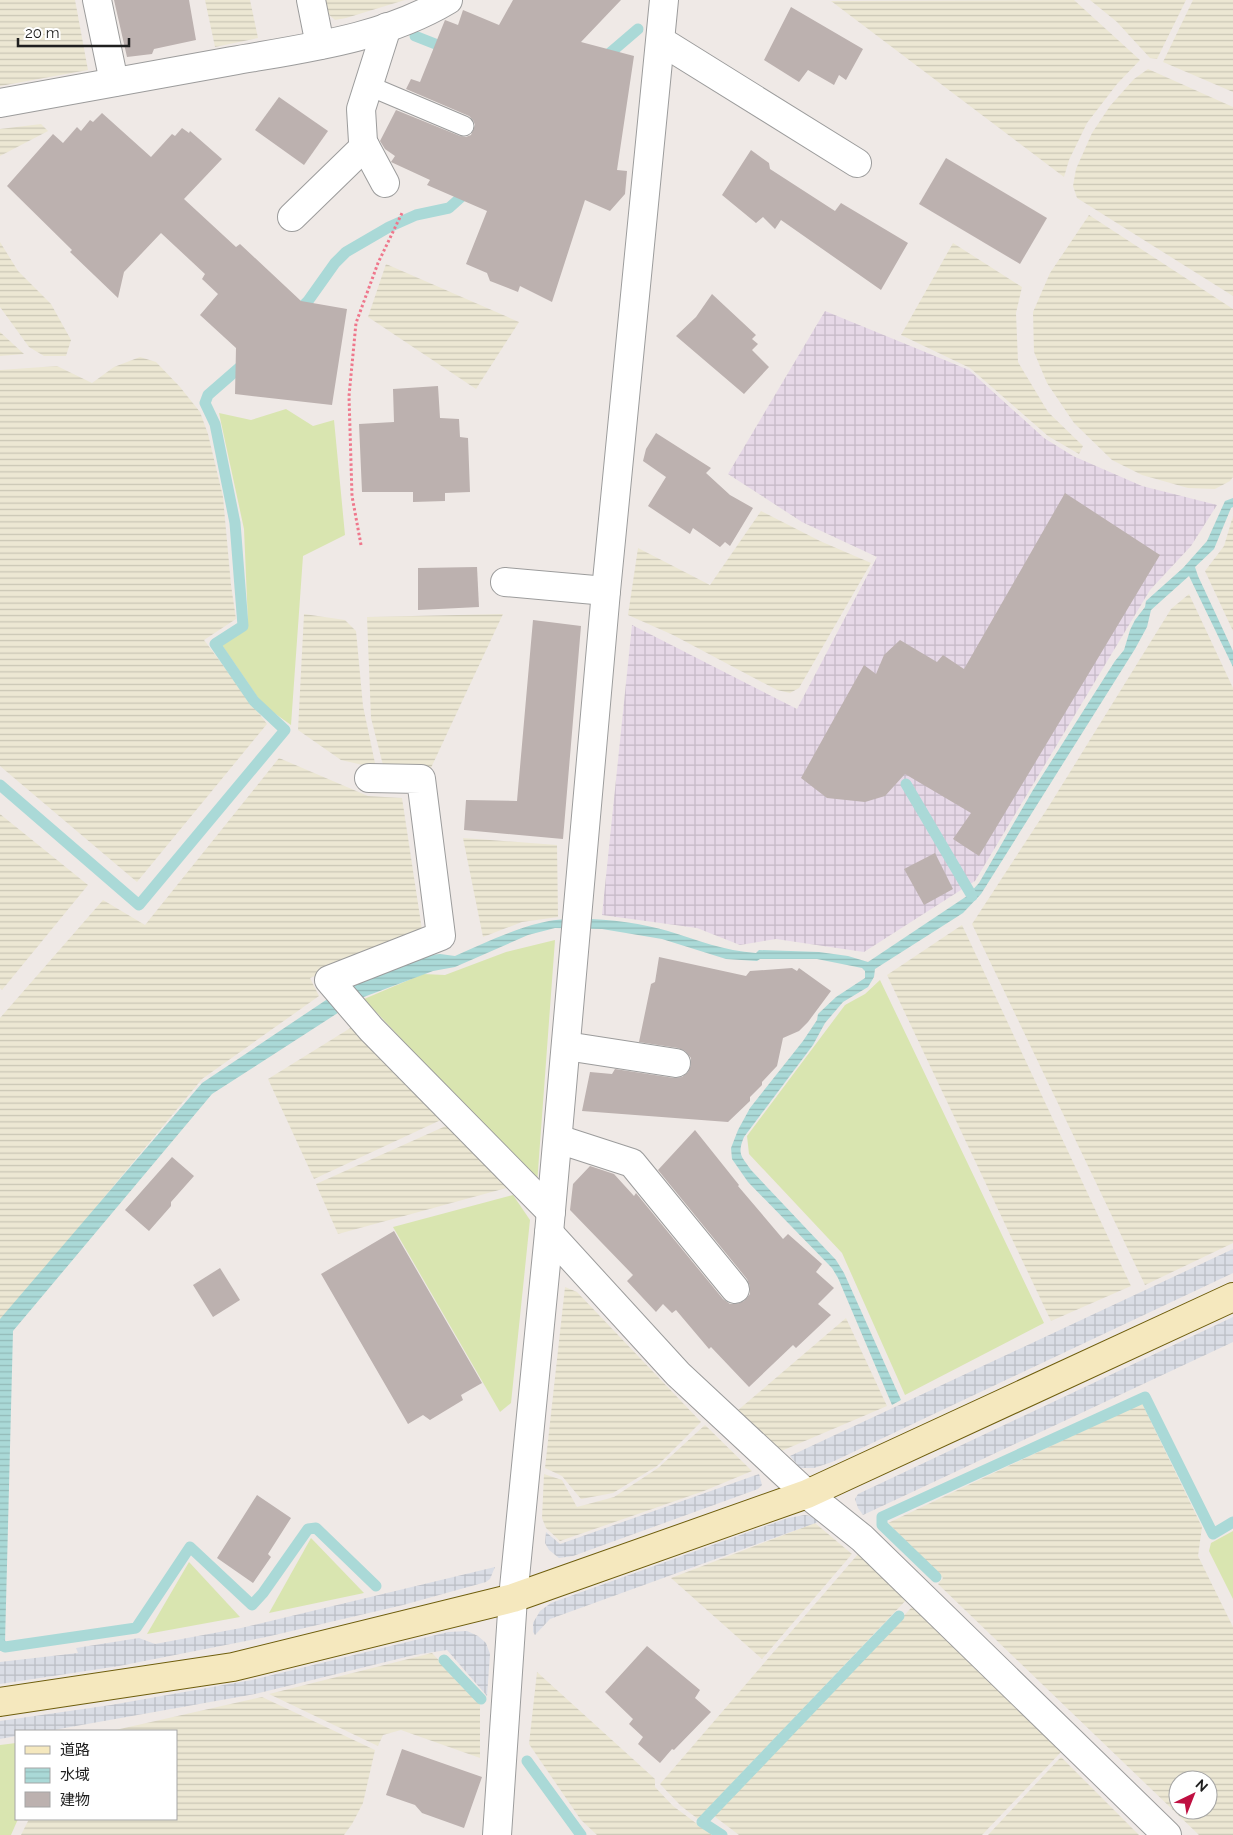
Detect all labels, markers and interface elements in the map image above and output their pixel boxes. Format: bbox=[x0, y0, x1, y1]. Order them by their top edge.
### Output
scale bar bbox=[18, 15, 129, 47]
text: 20 m bbox=[25, 24, 60, 42]
legend bbox=[15, 1730, 178, 1820]
text: 道路 bbox=[60, 1741, 90, 1759]
text: 水域 bbox=[60, 1766, 90, 1784]
north arrow bbox=[1168, 1770, 1218, 1820]
text: N bbox=[1193, 1776, 1211, 1795]
text: 建物 bbox=[60, 1791, 90, 1809]

